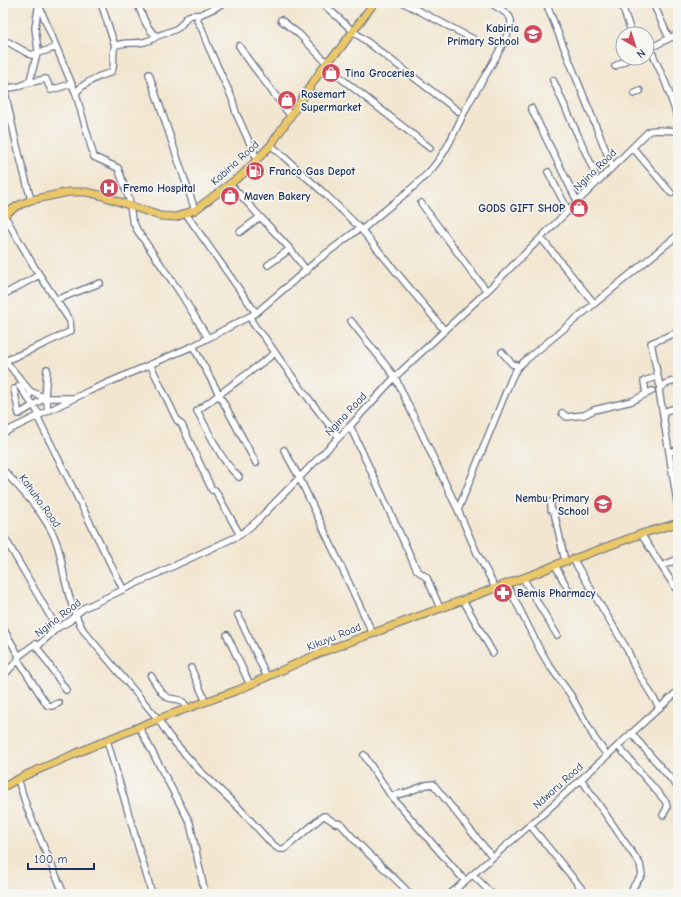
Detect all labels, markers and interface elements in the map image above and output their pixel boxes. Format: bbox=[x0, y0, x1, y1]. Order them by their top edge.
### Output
place label: Kabiria Primary School bbox=[447, 22, 519, 48]
school or university icon: Kabiria Primary School bbox=[522, 23, 544, 45]
north arrow bbox=[615, 26, 655, 66]
text: N bbox=[634, 46, 648, 61]
shop icon: Tina Groceries bbox=[320, 62, 342, 84]
place label: Tina Groceries bbox=[345, 67, 415, 80]
place label: Rosemart Supermarket bbox=[301, 88, 362, 114]
shop icon: Rosemart Supermarket bbox=[276, 89, 298, 111]
street label: Kabiria Road bbox=[208, 138, 262, 188]
street label: Ngina Road bbox=[571, 146, 619, 194]
fuel station icon: Franco Gas Depot bbox=[244, 160, 266, 182]
place label: Franco Gas Depot bbox=[269, 165, 355, 178]
hospital icon: Fremo Hospital bbox=[98, 177, 120, 199]
place label: Fremo Hospital bbox=[123, 182, 195, 195]
shop icon: Maven Bakery bbox=[219, 185, 241, 207]
place label: Maven Bakery bbox=[244, 190, 311, 203]
shop icon: GODS GIFT SHOP bbox=[568, 197, 590, 219]
place label: GODS GIFT SHOP bbox=[478, 202, 565, 215]
street label: Ngina Road bbox=[323, 389, 370, 438]
street label: Kahuho Road bbox=[16, 472, 64, 530]
place label: Nembu Primary School bbox=[515, 492, 589, 518]
school or university icon: Nembu Primary School bbox=[592, 493, 614, 515]
pharmacy icon: Bemis Pharmacy bbox=[492, 582, 514, 604]
place label: Bemis Pharmacy bbox=[517, 587, 596, 600]
street label: Ngina Road bbox=[32, 596, 84, 640]
street label: Kikuyu Road bbox=[305, 620, 363, 654]
street label: Ndwaru Road bbox=[530, 760, 586, 812]
scale bar bbox=[28, 845, 94, 871]
text: 100 m bbox=[34, 852, 67, 866]

